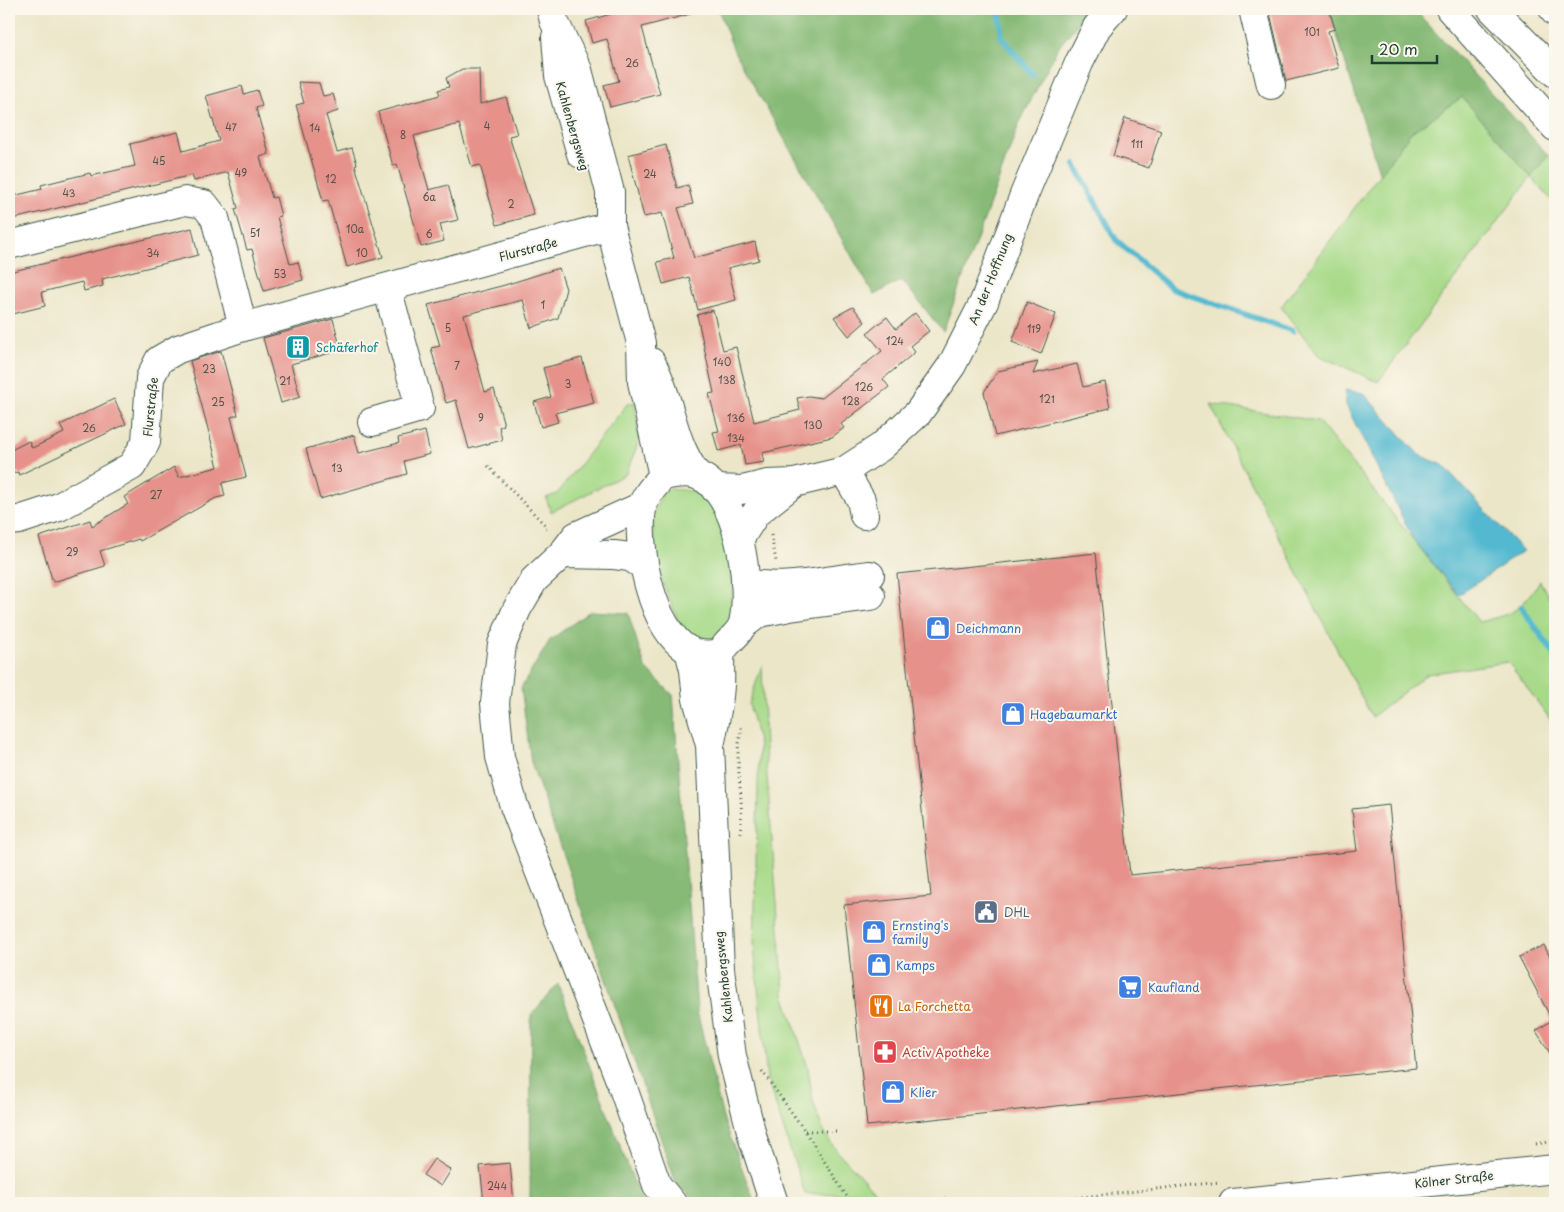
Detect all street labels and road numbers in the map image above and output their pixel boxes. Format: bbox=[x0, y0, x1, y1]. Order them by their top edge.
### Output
street label: Kahlenbergsweg bbox=[552, 79, 594, 173]
street label: An der Hoffnung bbox=[963, 230, 1017, 328]
street label: Flurstraße bbox=[497, 233, 559, 265]
street label: Flurstraße bbox=[138, 376, 162, 438]
street label: Kahlenbergsweg bbox=[709, 930, 737, 1024]
street label: Kölner Straße bbox=[1413, 1166, 1495, 1192]

